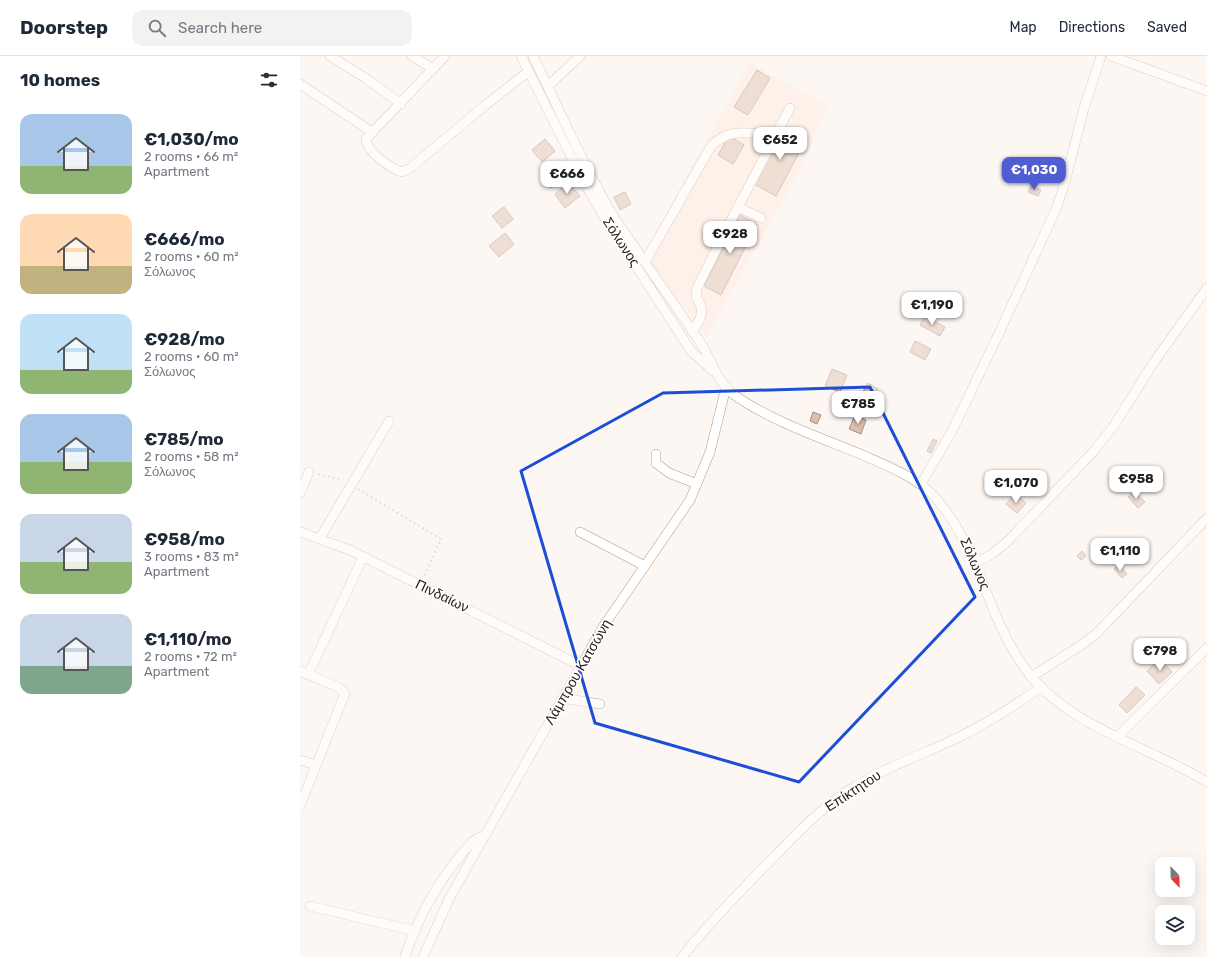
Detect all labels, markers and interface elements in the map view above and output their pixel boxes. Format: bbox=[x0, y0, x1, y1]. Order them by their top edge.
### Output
search box bbox=[132, 10, 412, 46]
text: Doorstep bbox=[20, 16, 108, 39]
icon: search bbox=[146, 17, 168, 39]
text: Search here bbox=[178, 19, 262, 37]
text: Map bbox=[1010, 19, 1037, 36]
text: Directions bbox=[1059, 19, 1125, 36]
text: Saved bbox=[1147, 19, 1187, 36]
icon: filters bbox=[258, 69, 280, 91]
text: 10 homes bbox=[20, 70, 100, 90]
pin: €652 bbox=[756, 127, 804, 161]
text: €1,030/mo bbox=[144, 129, 239, 149]
icon: home bbox=[52, 130, 100, 178]
text: €652 bbox=[762, 132, 798, 147]
text: 2 rooms · 66 m² bbox=[144, 149, 238, 164]
pin: €1,030 bbox=[1001, 157, 1067, 191]
pin: €666 bbox=[543, 161, 591, 195]
text: €1,030 bbox=[1011, 162, 1057, 177]
text: Apartment bbox=[144, 164, 209, 179]
text: €666 bbox=[549, 166, 585, 181]
street label: Σόλωνος bbox=[599, 214, 643, 270]
pin: €928 bbox=[706, 221, 754, 255]
text: €928 bbox=[712, 226, 748, 241]
text: €666/mo bbox=[144, 229, 225, 249]
icon: home bbox=[52, 230, 100, 278]
text: 2 rooms · 60 m² bbox=[144, 249, 239, 264]
text: Σόλωνος bbox=[144, 264, 195, 279]
pin: €1,190 bbox=[899, 292, 965, 326]
text: €1,190 bbox=[910, 297, 954, 312]
text: €928/mo bbox=[144, 329, 225, 349]
icon: home bbox=[52, 330, 100, 378]
text: 2 rooms · 60 m² bbox=[144, 349, 239, 364]
text: Σόλωνος bbox=[144, 364, 195, 379]
pin: €785 bbox=[834, 391, 882, 425]
text: €785 bbox=[841, 396, 875, 411]
text: €785/mo bbox=[144, 429, 224, 449]
icon: home bbox=[52, 430, 100, 478]
text: 2 rooms · 58 m² bbox=[144, 449, 239, 464]
text: Σόλωνος bbox=[144, 464, 195, 479]
pin: €958 bbox=[1112, 466, 1160, 500]
pin: €1,070 bbox=[983, 470, 1049, 504]
text: €958 bbox=[1118, 471, 1154, 486]
text: €1,070 bbox=[993, 475, 1039, 490]
text: €958/mo bbox=[144, 529, 225, 549]
icon: home bbox=[52, 530, 100, 578]
street label: Σόλωνος bbox=[956, 535, 994, 593]
pin: €1,110 bbox=[1087, 538, 1153, 572]
text: €1,110 bbox=[1099, 543, 1141, 558]
text: 3 rooms · 83 m² bbox=[144, 549, 239, 564]
text: Apartment bbox=[144, 564, 209, 579]
street label: Πινδαίων bbox=[413, 576, 471, 616]
street label: Λάμπρου Κατσώνη bbox=[541, 616, 615, 728]
text: €1,110/mo bbox=[144, 629, 232, 649]
icon: home bbox=[52, 630, 100, 678]
pin: €798 bbox=[1136, 638, 1184, 672]
text: €798 bbox=[1143, 643, 1177, 658]
text: 2 rooms · 72 m² bbox=[144, 649, 237, 664]
text: Apartment bbox=[144, 664, 209, 679]
street label: Επίκτητου bbox=[822, 767, 884, 815]
north arrow bbox=[1155, 857, 1195, 897]
map controls bbox=[1155, 857, 1195, 945]
button: layers bbox=[1155, 905, 1195, 945]

